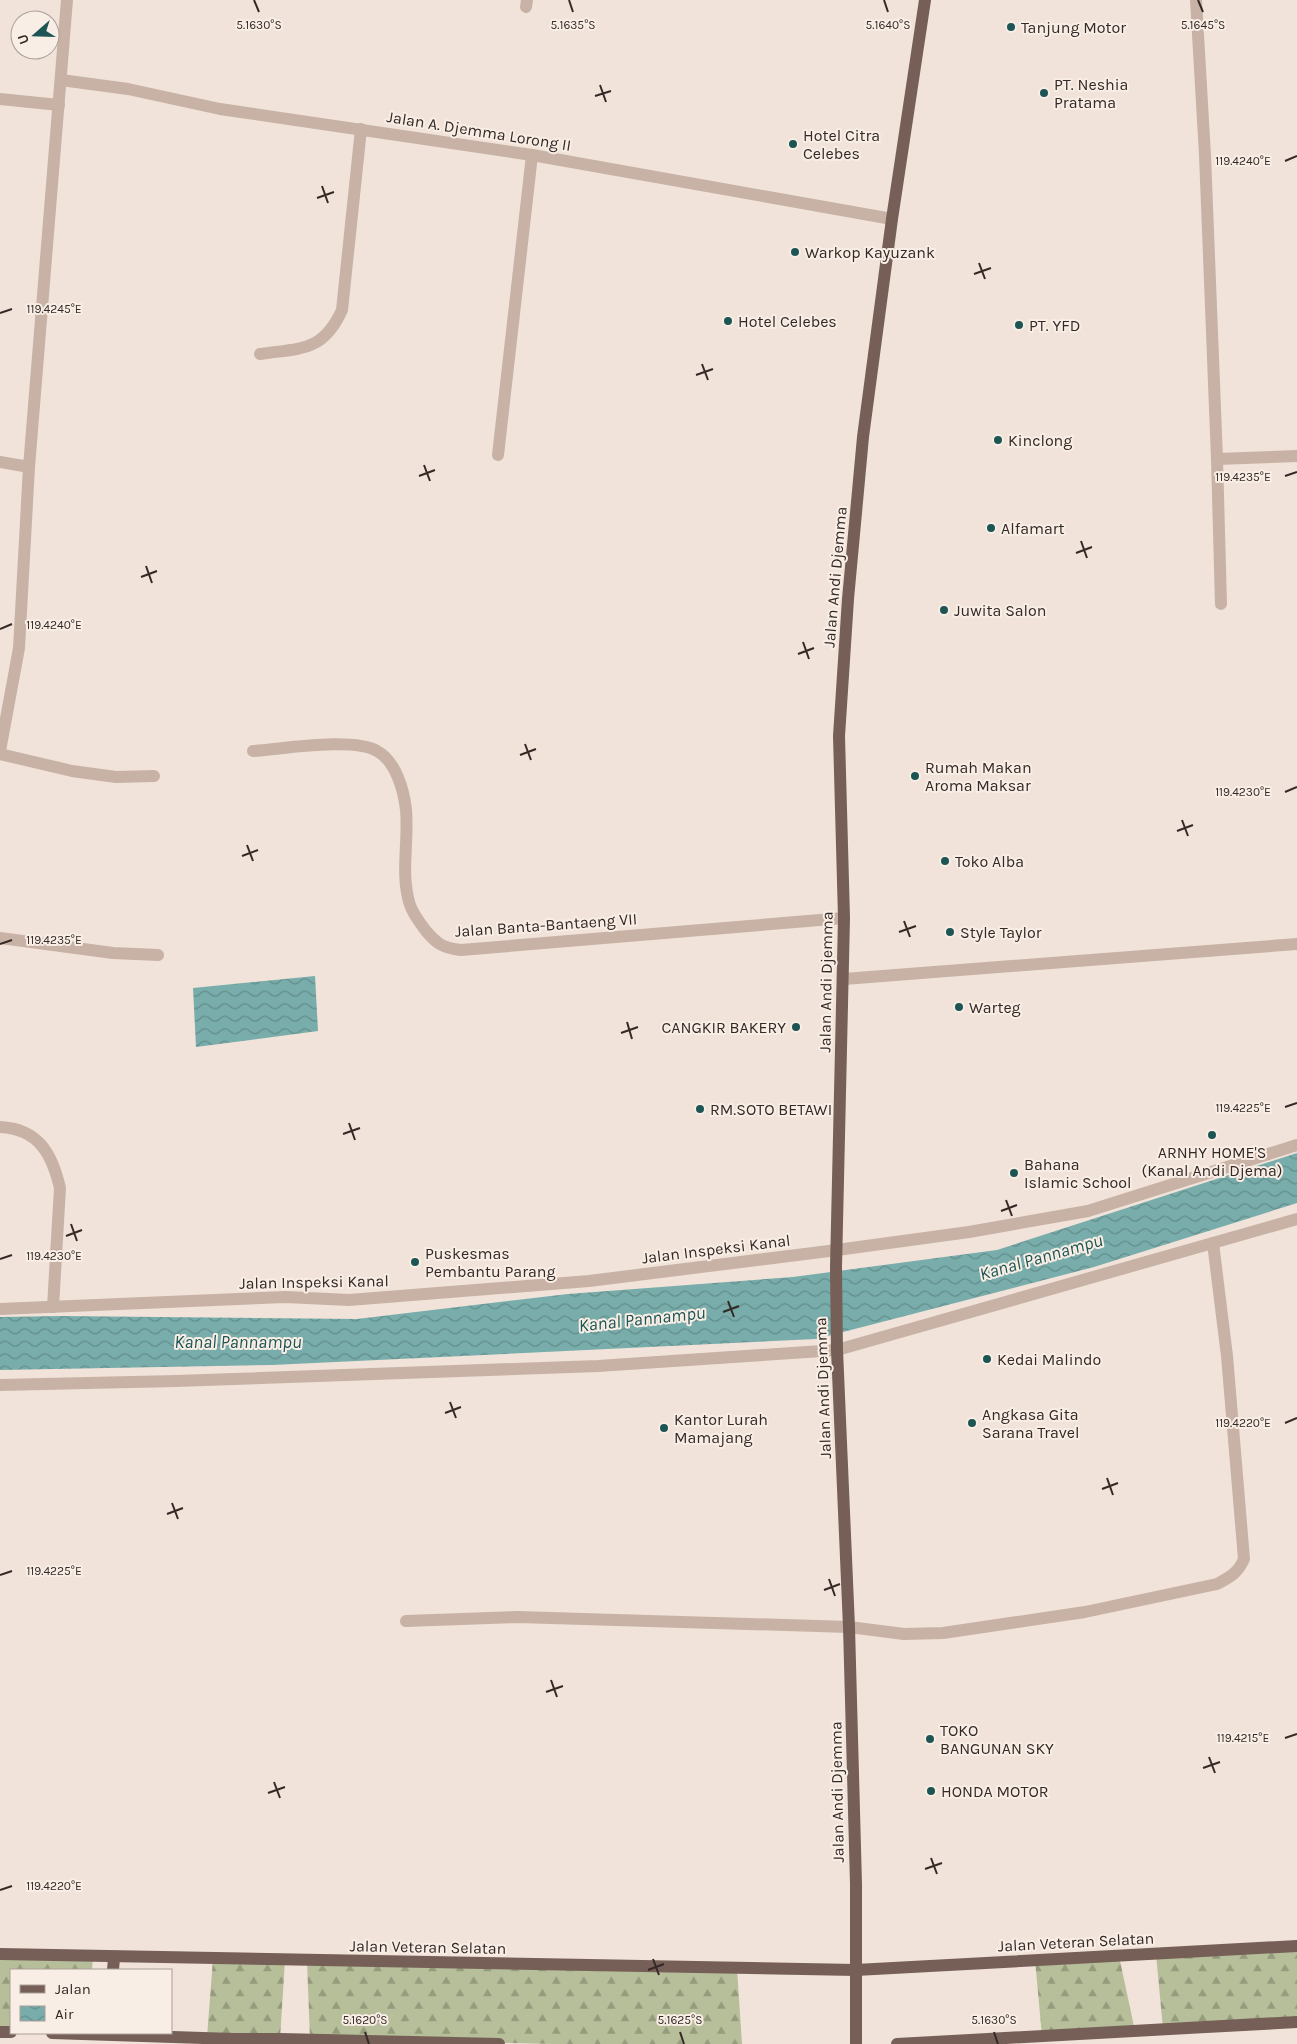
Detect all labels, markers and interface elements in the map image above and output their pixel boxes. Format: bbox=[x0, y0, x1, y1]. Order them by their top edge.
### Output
north arrow bbox=[10, 10, 60, 60]
text: 5.1630°S bbox=[236, 18, 282, 32]
text: 5.1635°S bbox=[551, 18, 595, 32]
text: 5.1640°S bbox=[866, 18, 910, 32]
place label: Tanjung Motor bbox=[1021, 18, 1126, 37]
text: 5.1645°S bbox=[1181, 18, 1225, 32]
marker: Tanjung Motor bbox=[1005, 21, 1017, 33]
text: U bbox=[14, 32, 33, 47]
place label: PT. Neshia Pratama bbox=[1054, 75, 1128, 112]
marker: PT. Neshia Pratama bbox=[1038, 87, 1050, 99]
street label: Jalan A. Djemma Lorong II bbox=[385, 107, 573, 155]
place label: Hotel Citra Celebes bbox=[803, 126, 880, 163]
marker: Hotel Citra Celebes bbox=[787, 138, 799, 150]
text: 119.4240°E bbox=[1215, 154, 1271, 168]
place label: Warkop Kayuzank bbox=[805, 243, 935, 262]
marker: Warkop Kayuzank bbox=[789, 246, 801, 258]
text: 119.4245°E bbox=[27, 302, 82, 316]
place label: Hotel Celebes bbox=[738, 312, 837, 331]
marker: Hotel Celebes bbox=[722, 315, 734, 327]
place label: PT. YFD bbox=[1029, 316, 1080, 335]
marker: PT. YFD bbox=[1013, 319, 1025, 331]
place label: Kinclong bbox=[1008, 431, 1072, 450]
marker: Kinclong bbox=[992, 434, 1004, 446]
text: 119.4235°E bbox=[1215, 470, 1271, 484]
street label: Jalan Andi Djemma bbox=[819, 506, 851, 648]
place label: Alfamart bbox=[1001, 519, 1065, 538]
marker: Alfamart bbox=[985, 522, 997, 534]
place label: Juwita Salon bbox=[954, 601, 1047, 620]
marker: Juwita Salon bbox=[938, 604, 950, 616]
text: 119.4240°E bbox=[26, 618, 82, 632]
place label: Rumah Makan Aroma Maksar bbox=[925, 758, 1032, 795]
marker: Rumah Makan Aroma Maksar bbox=[909, 770, 921, 782]
text: 119.4230°E bbox=[1215, 785, 1271, 799]
place label: Toko Alba bbox=[955, 852, 1024, 871]
marker: Toko Alba bbox=[939, 855, 951, 867]
street label: Jalan Banta-Bantaeng VII bbox=[454, 909, 638, 941]
street label: Jalan Andi Djemma bbox=[815, 911, 837, 1053]
place label: Style Taylor bbox=[960, 923, 1042, 942]
marker: Style Taylor bbox=[944, 926, 956, 938]
text: 119.4235°E bbox=[26, 933, 82, 947]
place label: Warteg bbox=[969, 998, 1021, 1017]
marker: Warteg bbox=[953, 1001, 965, 1013]
place label: CANGKIR BAKERY bbox=[662, 1018, 786, 1037]
marker: CANGKIR BAKERY bbox=[790, 1021, 802, 1033]
place label: RM.SOTO BETAWI bbox=[710, 1100, 832, 1119]
text: 119.4225°E bbox=[1215, 1101, 1271, 1115]
marker: RM.SOTO BETAWI bbox=[694, 1103, 706, 1115]
marker: ARNHY HOME'S (Kanal Andi Djema) bbox=[1206, 1129, 1218, 1141]
place label: ARNHY HOME'S (Kanal Andi Djema) bbox=[1141, 1143, 1283, 1180]
place label: Bahana Islamic School bbox=[1024, 1155, 1132, 1192]
marker: Bahana Islamic School bbox=[1008, 1167, 1020, 1179]
water label: Kanal Pannampu bbox=[977, 1229, 1105, 1285]
street label: Jalan Inspeksi Kanal bbox=[641, 1230, 791, 1268]
place label: Puskesmas Pembantu Parang bbox=[425, 1244, 555, 1281]
text: 119.4230°E bbox=[26, 1249, 82, 1263]
marker: Puskesmas Pembantu Parang bbox=[409, 1256, 421, 1268]
street label: Jalan Inspeksi Kanal bbox=[239, 1271, 389, 1293]
water label: Kanal Pannampu bbox=[577, 1301, 707, 1337]
street label: Jalan Andi Djemma bbox=[811, 1317, 835, 1459]
water label: Kanal Pannampu bbox=[174, 1331, 302, 1353]
place label: Kedai Malindo bbox=[997, 1350, 1101, 1369]
marker: Kedai Malindo bbox=[981, 1353, 993, 1365]
place label: Angkasa Gita Sarana Travel bbox=[982, 1405, 1080, 1442]
place label: Kantor Lurah Mamajang bbox=[674, 1410, 768, 1447]
text: 119.4220°E bbox=[1215, 1416, 1271, 1430]
marker: Angkasa Gita Sarana Travel bbox=[966, 1417, 978, 1429]
marker: Kantor Lurah Mamajang bbox=[658, 1422, 670, 1434]
text: 119.4225°E bbox=[26, 1564, 82, 1578]
street label: Jalan Andi Djemma bbox=[826, 1721, 848, 1863]
place label: TOKO BANGUNAN SKY bbox=[940, 1721, 1054, 1758]
text: 119.4215°E bbox=[1217, 1731, 1269, 1745]
marker: TOKO BANGUNAN SKY bbox=[924, 1733, 936, 1745]
place label: HONDA MOTOR bbox=[941, 1782, 1049, 1801]
marker: HONDA MOTOR bbox=[925, 1785, 937, 1797]
text: 119.4220°E bbox=[26, 1879, 82, 1893]
street label: Jalan Veteran Selatan bbox=[997, 1928, 1155, 1956]
street label: Jalan Veteran Selatan bbox=[350, 1936, 506, 1958]
legend bbox=[10, 1969, 172, 2034]
text: Jalan bbox=[55, 1980, 91, 1998]
text: Air bbox=[55, 2005, 74, 2023]
text: 5.1620°S bbox=[342, 2013, 388, 2027]
text: 5.1625°S bbox=[658, 2013, 702, 2027]
text: 5.1630°S bbox=[971, 2013, 1017, 2027]

